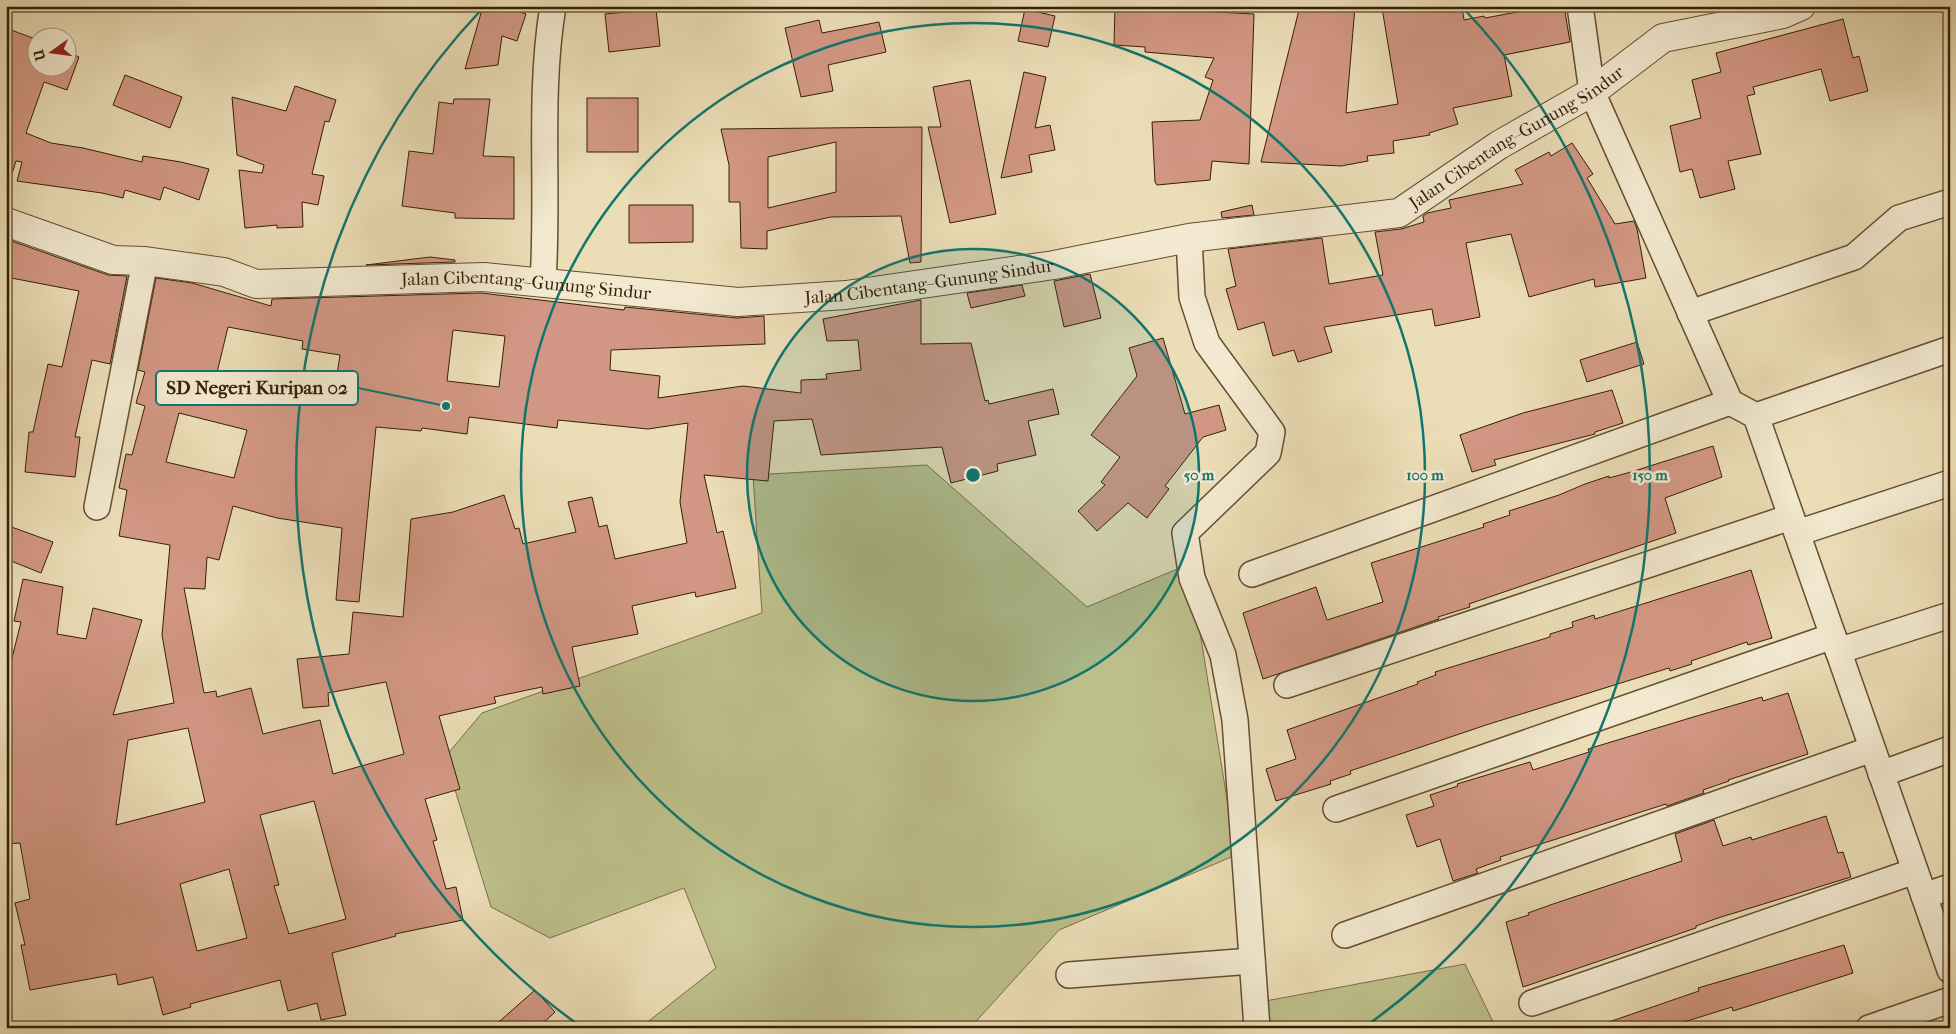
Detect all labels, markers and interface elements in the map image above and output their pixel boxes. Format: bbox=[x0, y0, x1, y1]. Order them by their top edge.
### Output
north arrow bbox=[28, 28, 78, 78]
text: U bbox=[30, 48, 50, 63]
street label: Jalan Cibentang–Gunung Sindur bbox=[1403, 61, 1628, 215]
street label: Jalan Cibentang–Gunung Sindur bbox=[802, 255, 1055, 308]
street label: Jalan Cibentang–Gunung Sindur bbox=[399, 266, 652, 304]
callout: SD Negeri Kuripan 02 bbox=[156, 371, 358, 405]
text: SD Negeri Kuripan 02 bbox=[166, 377, 348, 399]
centre of rings bbox=[964, 466, 982, 484]
text: 50 m bbox=[1184, 466, 1215, 484]
text: 100 m bbox=[1406, 466, 1444, 484]
text: 150 m bbox=[1632, 466, 1668, 484]

